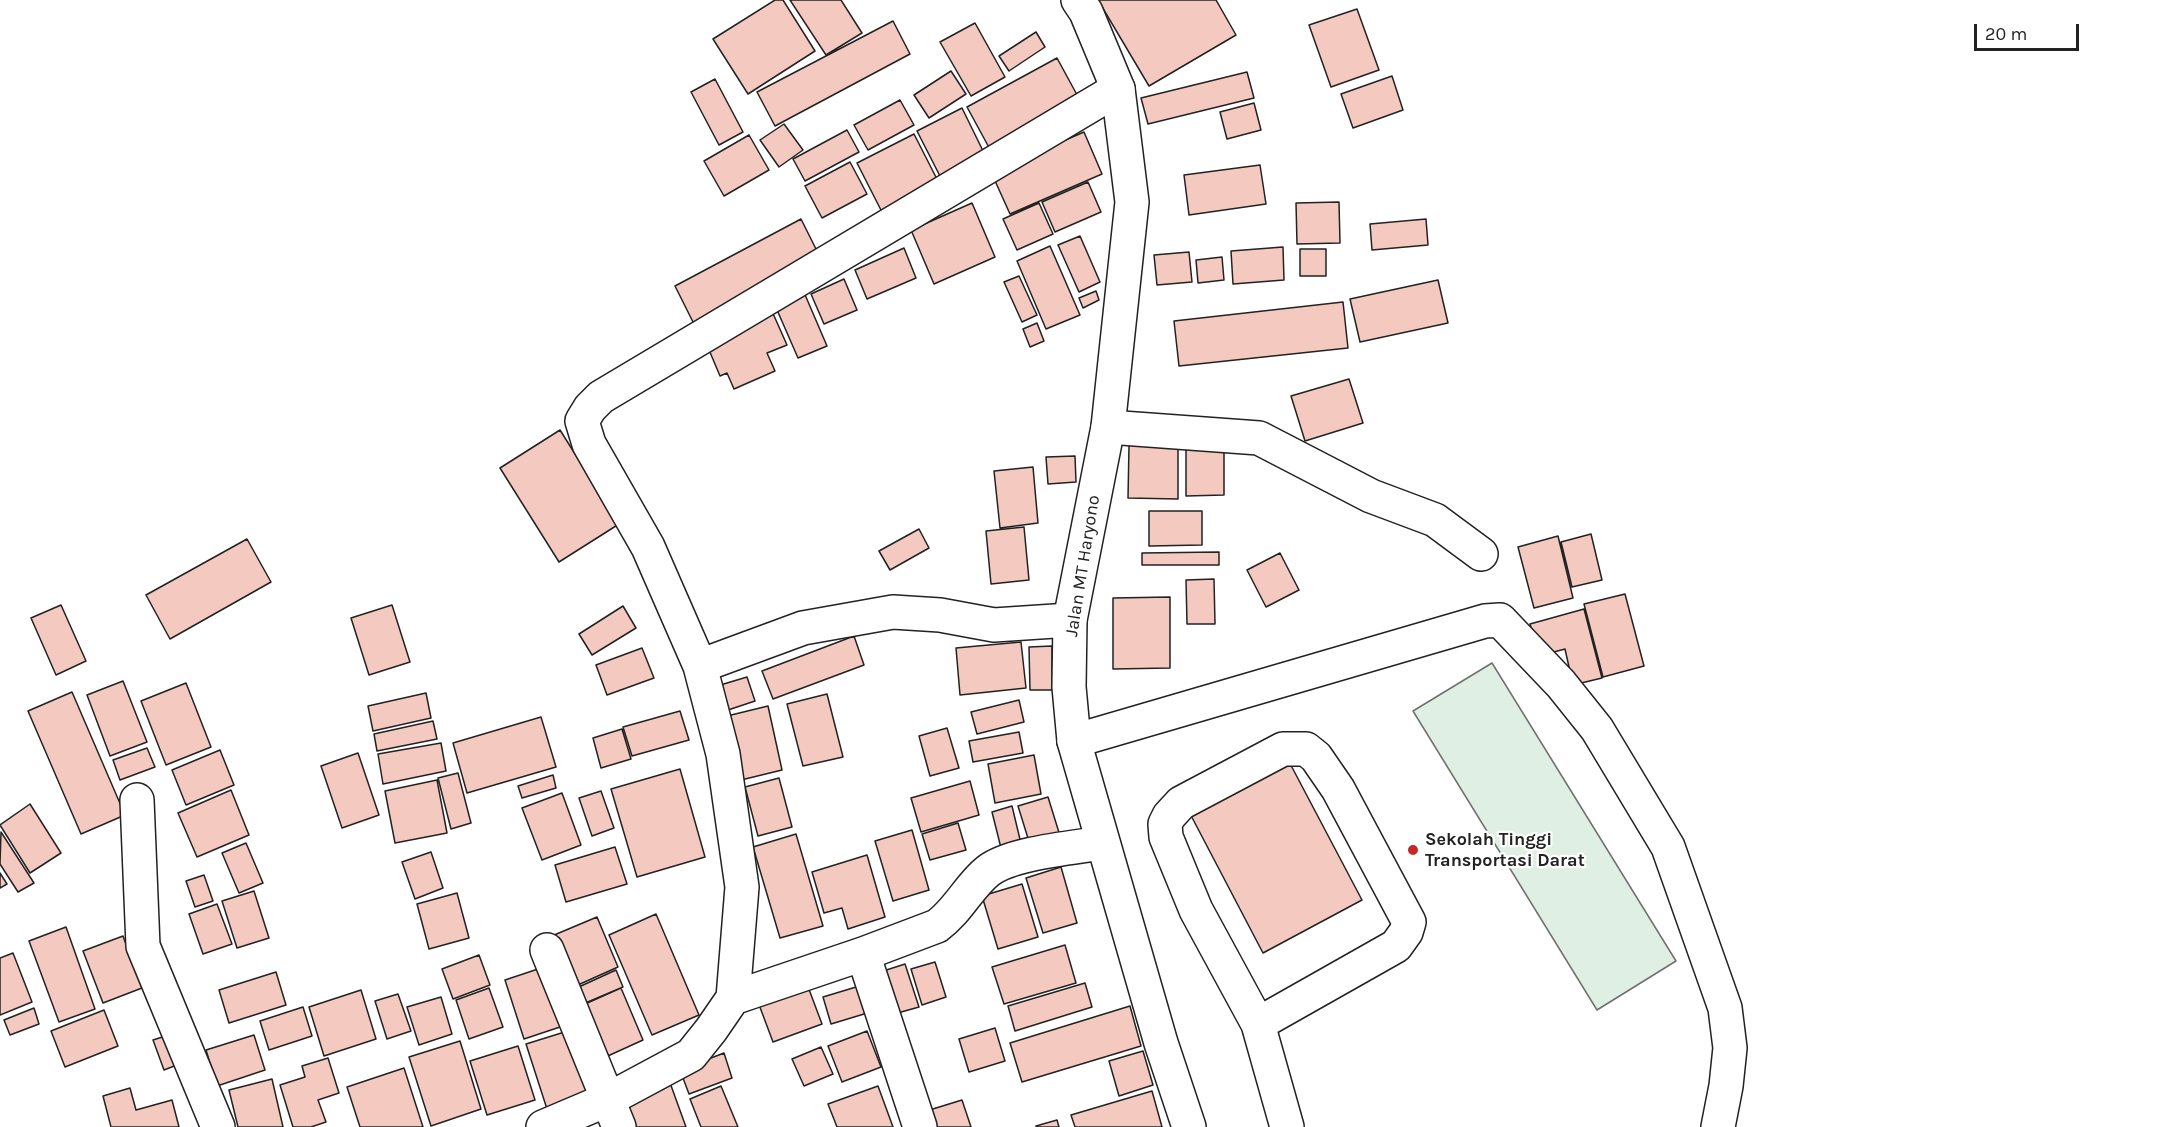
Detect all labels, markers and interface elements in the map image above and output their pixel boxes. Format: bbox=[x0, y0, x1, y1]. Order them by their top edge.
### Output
scale bar bbox=[1977, 12, 2082, 50]
text: 20 m bbox=[1985, 23, 2027, 45]
street label: Jalan MT Haryono bbox=[1061, 494, 1105, 638]
place label: Sekolah Tinggi Transportasi Darat bbox=[1425, 829, 1585, 872]
marker: Sekolah Tinggi Transportasi Darat bbox=[1406, 843, 1420, 857]

